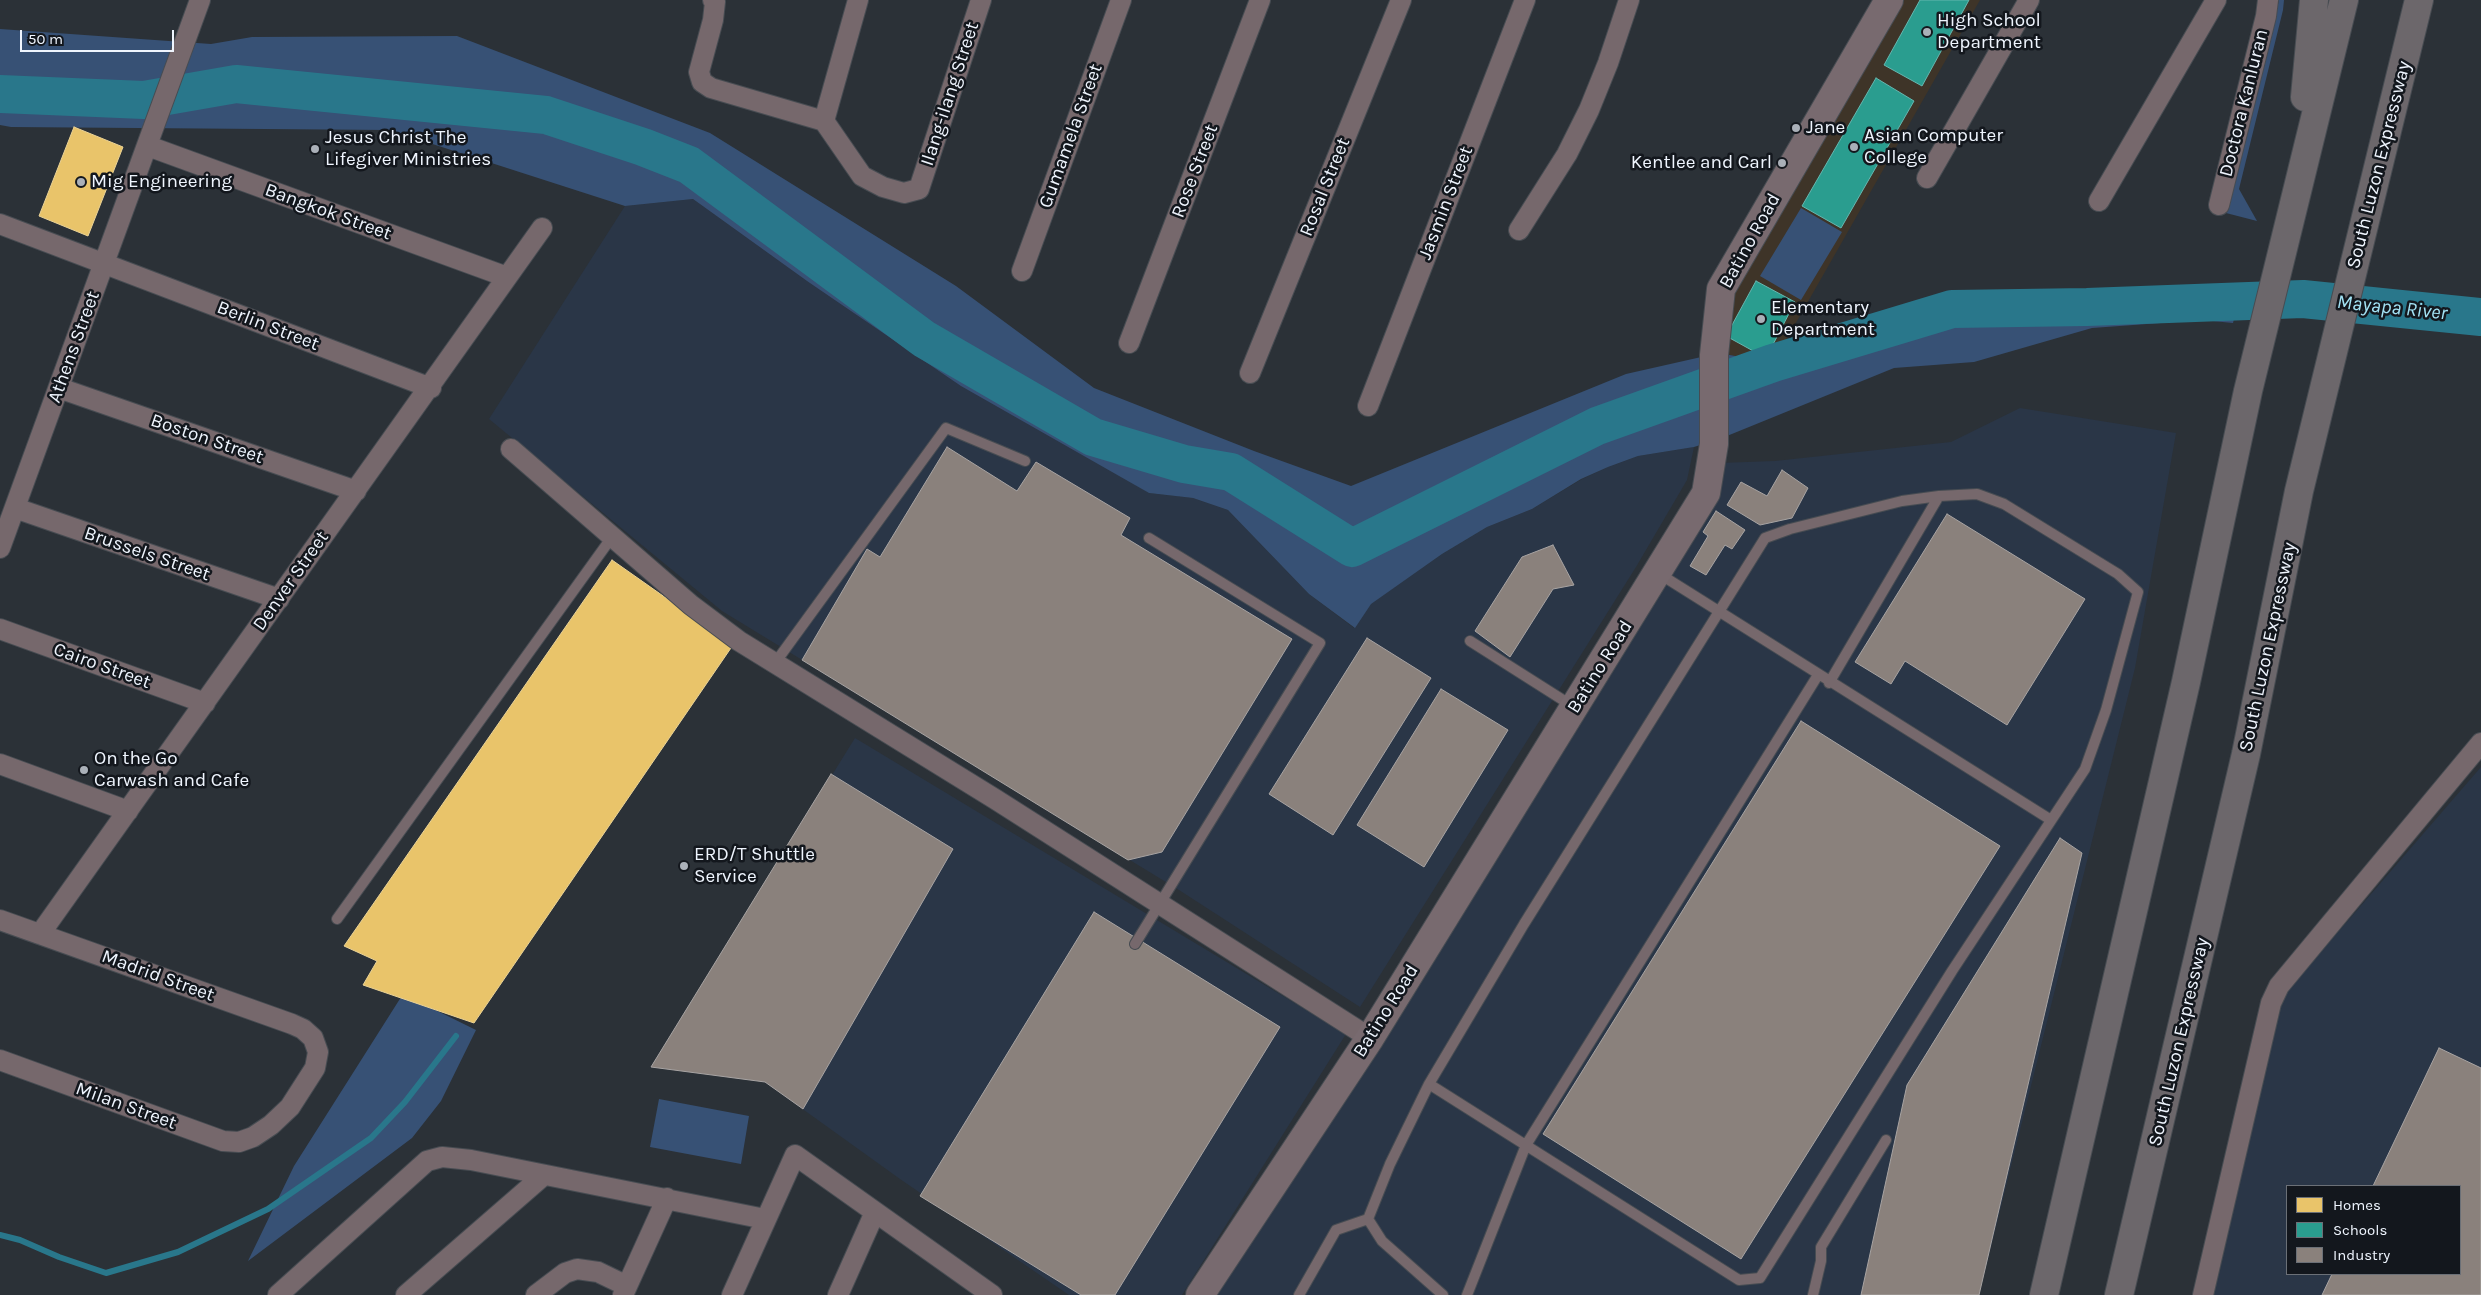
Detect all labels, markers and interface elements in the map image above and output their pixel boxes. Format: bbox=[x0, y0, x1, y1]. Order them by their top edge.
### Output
place label: High School Department bbox=[1937, 10, 2041, 54]
street label: Ilang-ilang Street bbox=[916, 19, 984, 169]
scale bar bbox=[22, 20, 176, 52]
marker: High School Department bbox=[1921, 26, 1933, 38]
street label: Doctora Kanluran bbox=[2215, 27, 2273, 179]
text: 50 m bbox=[28, 30, 63, 48]
street label: South Luzon Expressway bbox=[2342, 59, 2416, 271]
street label: Gumamela Street bbox=[1034, 61, 1108, 211]
place label: Jane bbox=[1806, 117, 1845, 139]
street label: Rose Street bbox=[1167, 121, 1223, 221]
marker: Jane bbox=[1790, 122, 1802, 134]
place label: Asian Computer College bbox=[1864, 125, 2003, 169]
place label: Jesus Christ The Lifegiver Ministries bbox=[325, 127, 491, 171]
street label: Rosal Street bbox=[1295, 134, 1355, 240]
marker: Asian Computer College bbox=[1848, 141, 1860, 153]
marker: Jesus Christ The Lifegiver Ministries bbox=[309, 143, 321, 155]
street label: Jasmin Street bbox=[1414, 143, 1478, 263]
place label: Kentlee and Carl bbox=[1631, 152, 1772, 174]
marker: Kentlee and Carl bbox=[1776, 157, 1788, 169]
place label: Mig Engineering bbox=[91, 171, 232, 193]
marker: Mig Engineering bbox=[75, 176, 87, 188]
street label: Bangkok Street bbox=[262, 179, 394, 245]
street label: Batino Road bbox=[1715, 189, 1785, 293]
street label: Athens Street bbox=[43, 288, 105, 406]
water label: Mayapa River bbox=[2336, 290, 2448, 326]
street label: Berlin Street bbox=[214, 296, 322, 356]
place label: Elementary Department bbox=[1771, 297, 1875, 341]
marker: Elementary Department bbox=[1755, 313, 1767, 325]
street label: Boston Street bbox=[148, 409, 266, 469]
street label: Brussels Street bbox=[81, 522, 213, 586]
street label: Denver Street bbox=[248, 527, 334, 635]
street label: South Luzon Expressway bbox=[2235, 540, 2301, 754]
street label: Batino Road bbox=[1562, 616, 1638, 718]
street label: Cairo Street bbox=[50, 638, 154, 694]
place label: On the Go Carwash and Cafe bbox=[94, 748, 249, 792]
marker: On the Go Carwash and Cafe bbox=[78, 764, 90, 776]
place label: ERD/T Shuttle Service bbox=[694, 844, 815, 888]
marker: ERD/T Shuttle Service bbox=[678, 860, 690, 872]
street label: South Luzon Expressway bbox=[2144, 935, 2214, 1149]
street label: Madrid Street bbox=[99, 945, 217, 1007]
street label: Batino Road bbox=[1348, 960, 1424, 1062]
street label: Milan Street bbox=[72, 1077, 180, 1135]
legend bbox=[2286, 1185, 2461, 1275]
text: Homes bbox=[2333, 1196, 2381, 1214]
text: Schools bbox=[2333, 1221, 2387, 1239]
text: Industry bbox=[2333, 1246, 2390, 1264]

